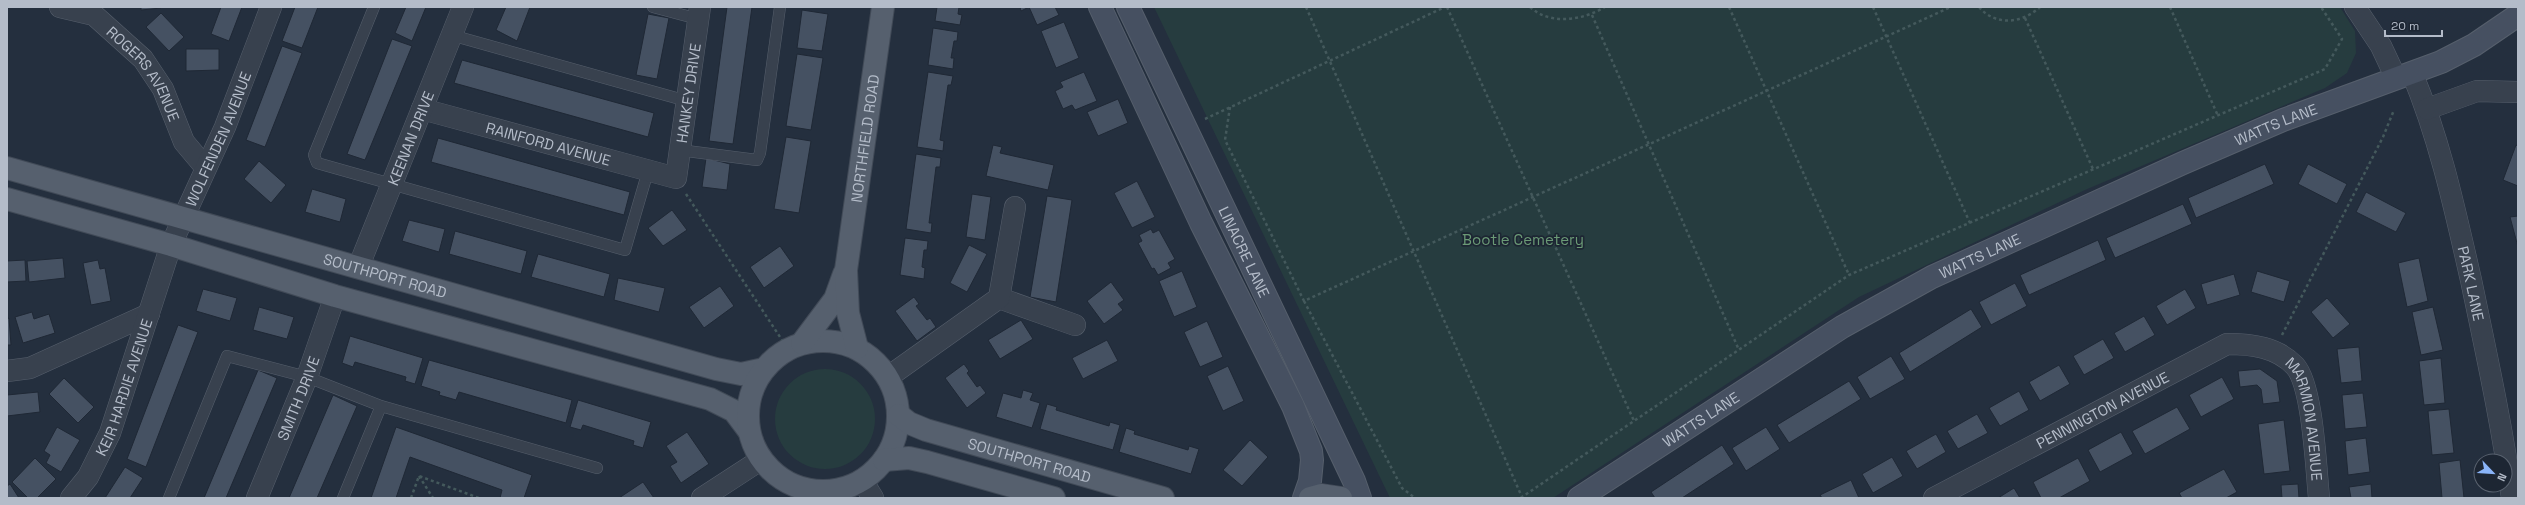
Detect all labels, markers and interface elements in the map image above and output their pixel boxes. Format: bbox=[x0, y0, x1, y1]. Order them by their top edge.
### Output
scale bar bbox=[2385, 12, 2442, 38]
text: 20 m bbox=[2391, 18, 2419, 34]
street label: ROGERS AVENUE bbox=[103, 22, 184, 124]
street label: HANKEY DRIVE bbox=[672, 42, 704, 144]
street label: WOLFENDEN AVENUE bbox=[181, 69, 255, 209]
street label: NORTHFIELD ROAD bbox=[846, 73, 883, 204]
street label: KEENAN DRIVE bbox=[383, 88, 438, 188]
street label: WATTS LANE bbox=[2231, 99, 2320, 149]
street label: RAINFORD AVENUE bbox=[484, 117, 613, 169]
street label: LINACRE LANE bbox=[1215, 203, 1274, 300]
street label: WATTS LANE bbox=[1936, 229, 2023, 282]
park label: Bootle Cemetery bbox=[1462, 230, 1584, 249]
street label: PARK LANE bbox=[2454, 244, 2489, 323]
street label: SOUTHPORT ROAD bbox=[321, 249, 449, 302]
street label: KEIR HARDIE AVENUE bbox=[91, 316, 156, 459]
street label: SMITH DRIVE bbox=[272, 353, 323, 443]
street label: MARMION AVENUE bbox=[2282, 353, 2327, 481]
street label: PENNINGTON AVENUE bbox=[2033, 367, 2172, 452]
street label: WATTS LANE bbox=[1659, 387, 1742, 451]
street label: SOUTHPORT ROAD bbox=[966, 433, 1094, 486]
north arrow bbox=[2473, 453, 2513, 493]
text: N bbox=[2494, 471, 2510, 484]

